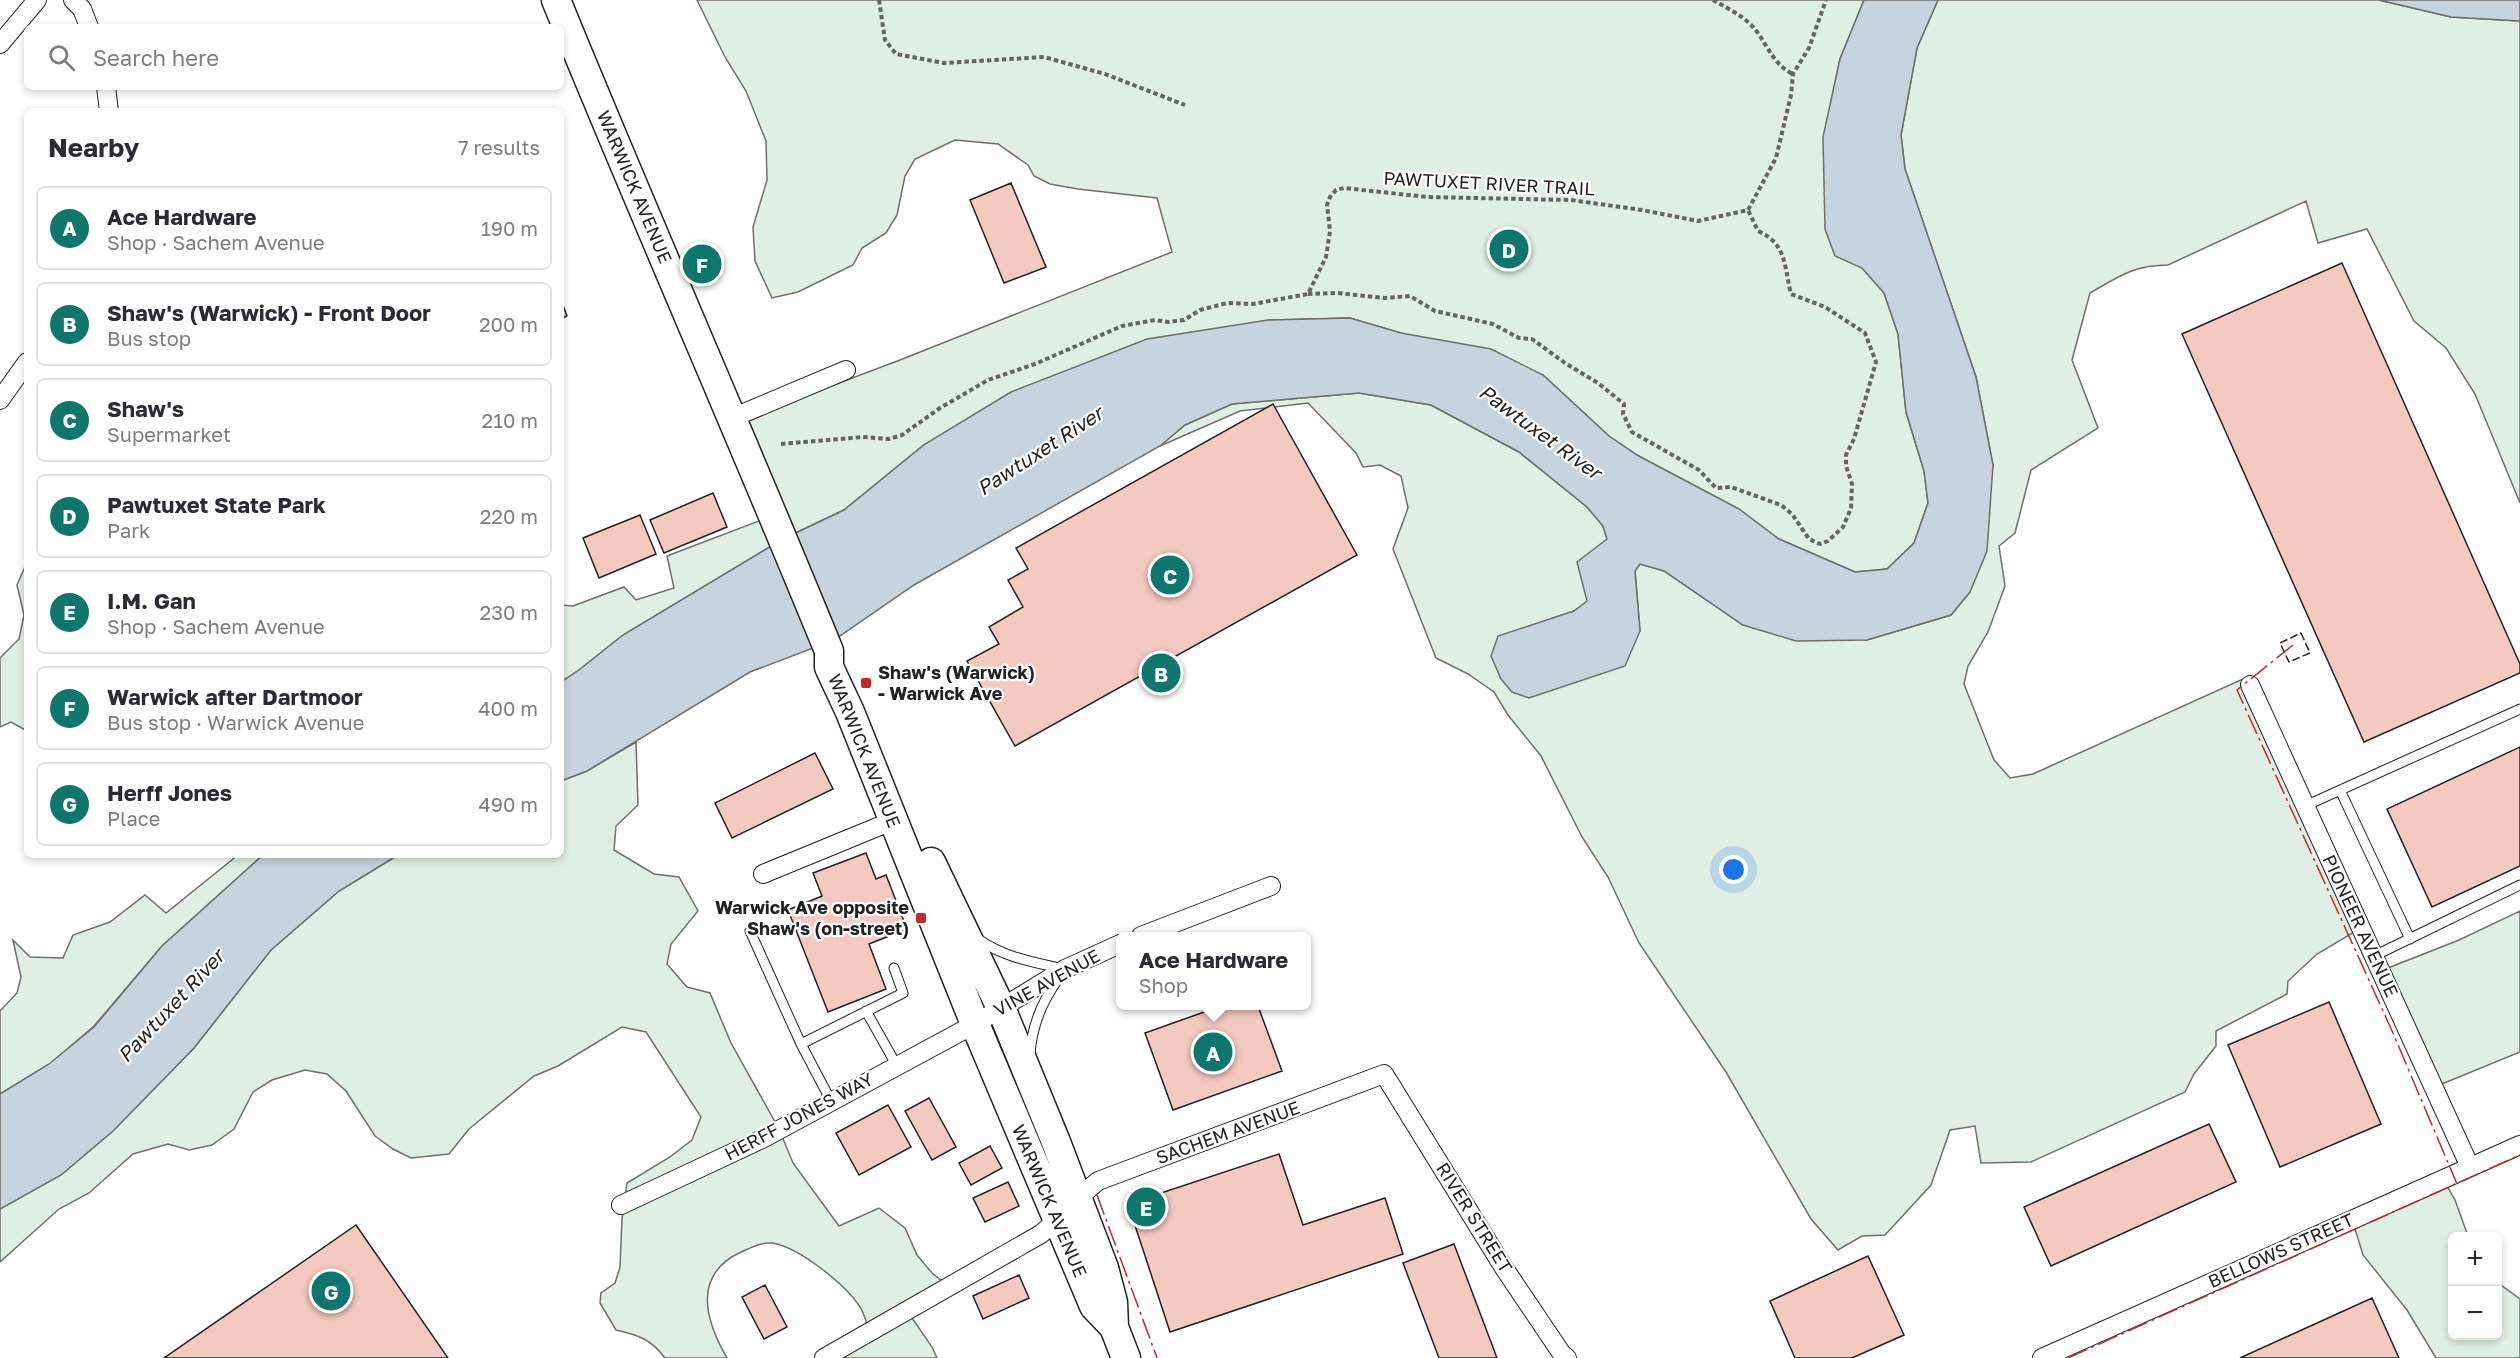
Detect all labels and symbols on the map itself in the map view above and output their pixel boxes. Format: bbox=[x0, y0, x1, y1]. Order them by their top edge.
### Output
street label: WARWICK AVENUE bbox=[593, 107, 677, 266]
street label: PAWTUXET RIVER TRAIL bbox=[1383, 166, 1595, 200]
pin: D bbox=[1490, 226, 1528, 272]
pin: F bbox=[682, 242, 722, 286]
water label: Pawtuxet River bbox=[1475, 379, 1609, 485]
water label: Pawtuxet River bbox=[972, 399, 1110, 500]
pin: C bbox=[1150, 552, 1190, 598]
pin: B bbox=[1142, 650, 1180, 696]
place label: Shaw's (Warwick) - Warwick Ave bbox=[878, 661, 1035, 704]
street label: WARWICK AVENUE bbox=[824, 671, 906, 831]
marker: Shaw's (Warwick) - Warwick Ave bbox=[859, 676, 873, 690]
street label: PIONEER AVENUE bbox=[2318, 851, 2404, 1000]
your location bbox=[1719, 855, 1748, 884]
place label: Warwick Ave opposite Shaw's (on-street) bbox=[715, 896, 909, 939]
marker: Warwick Ave opposite Shaw's (on-street) bbox=[914, 911, 928, 925]
water label: Pawtuxet River bbox=[112, 942, 231, 1067]
street label: VINE AVENUE bbox=[990, 944, 1104, 1020]
pin: A bbox=[1194, 1030, 1232, 1074]
street label: HERFF JONES WAY bbox=[721, 1067, 877, 1165]
street label: SACHEM AVENUE bbox=[1153, 1096, 1302, 1168]
street label: WARWICK AVENUE bbox=[1008, 1121, 1092, 1280]
street label: RIVER STREET bbox=[1432, 1158, 1517, 1277]
pin: E bbox=[1126, 1184, 1166, 1230]
street label: BELLOWS STREET bbox=[2204, 1208, 2357, 1292]
pin: G bbox=[312, 1268, 350, 1314]

